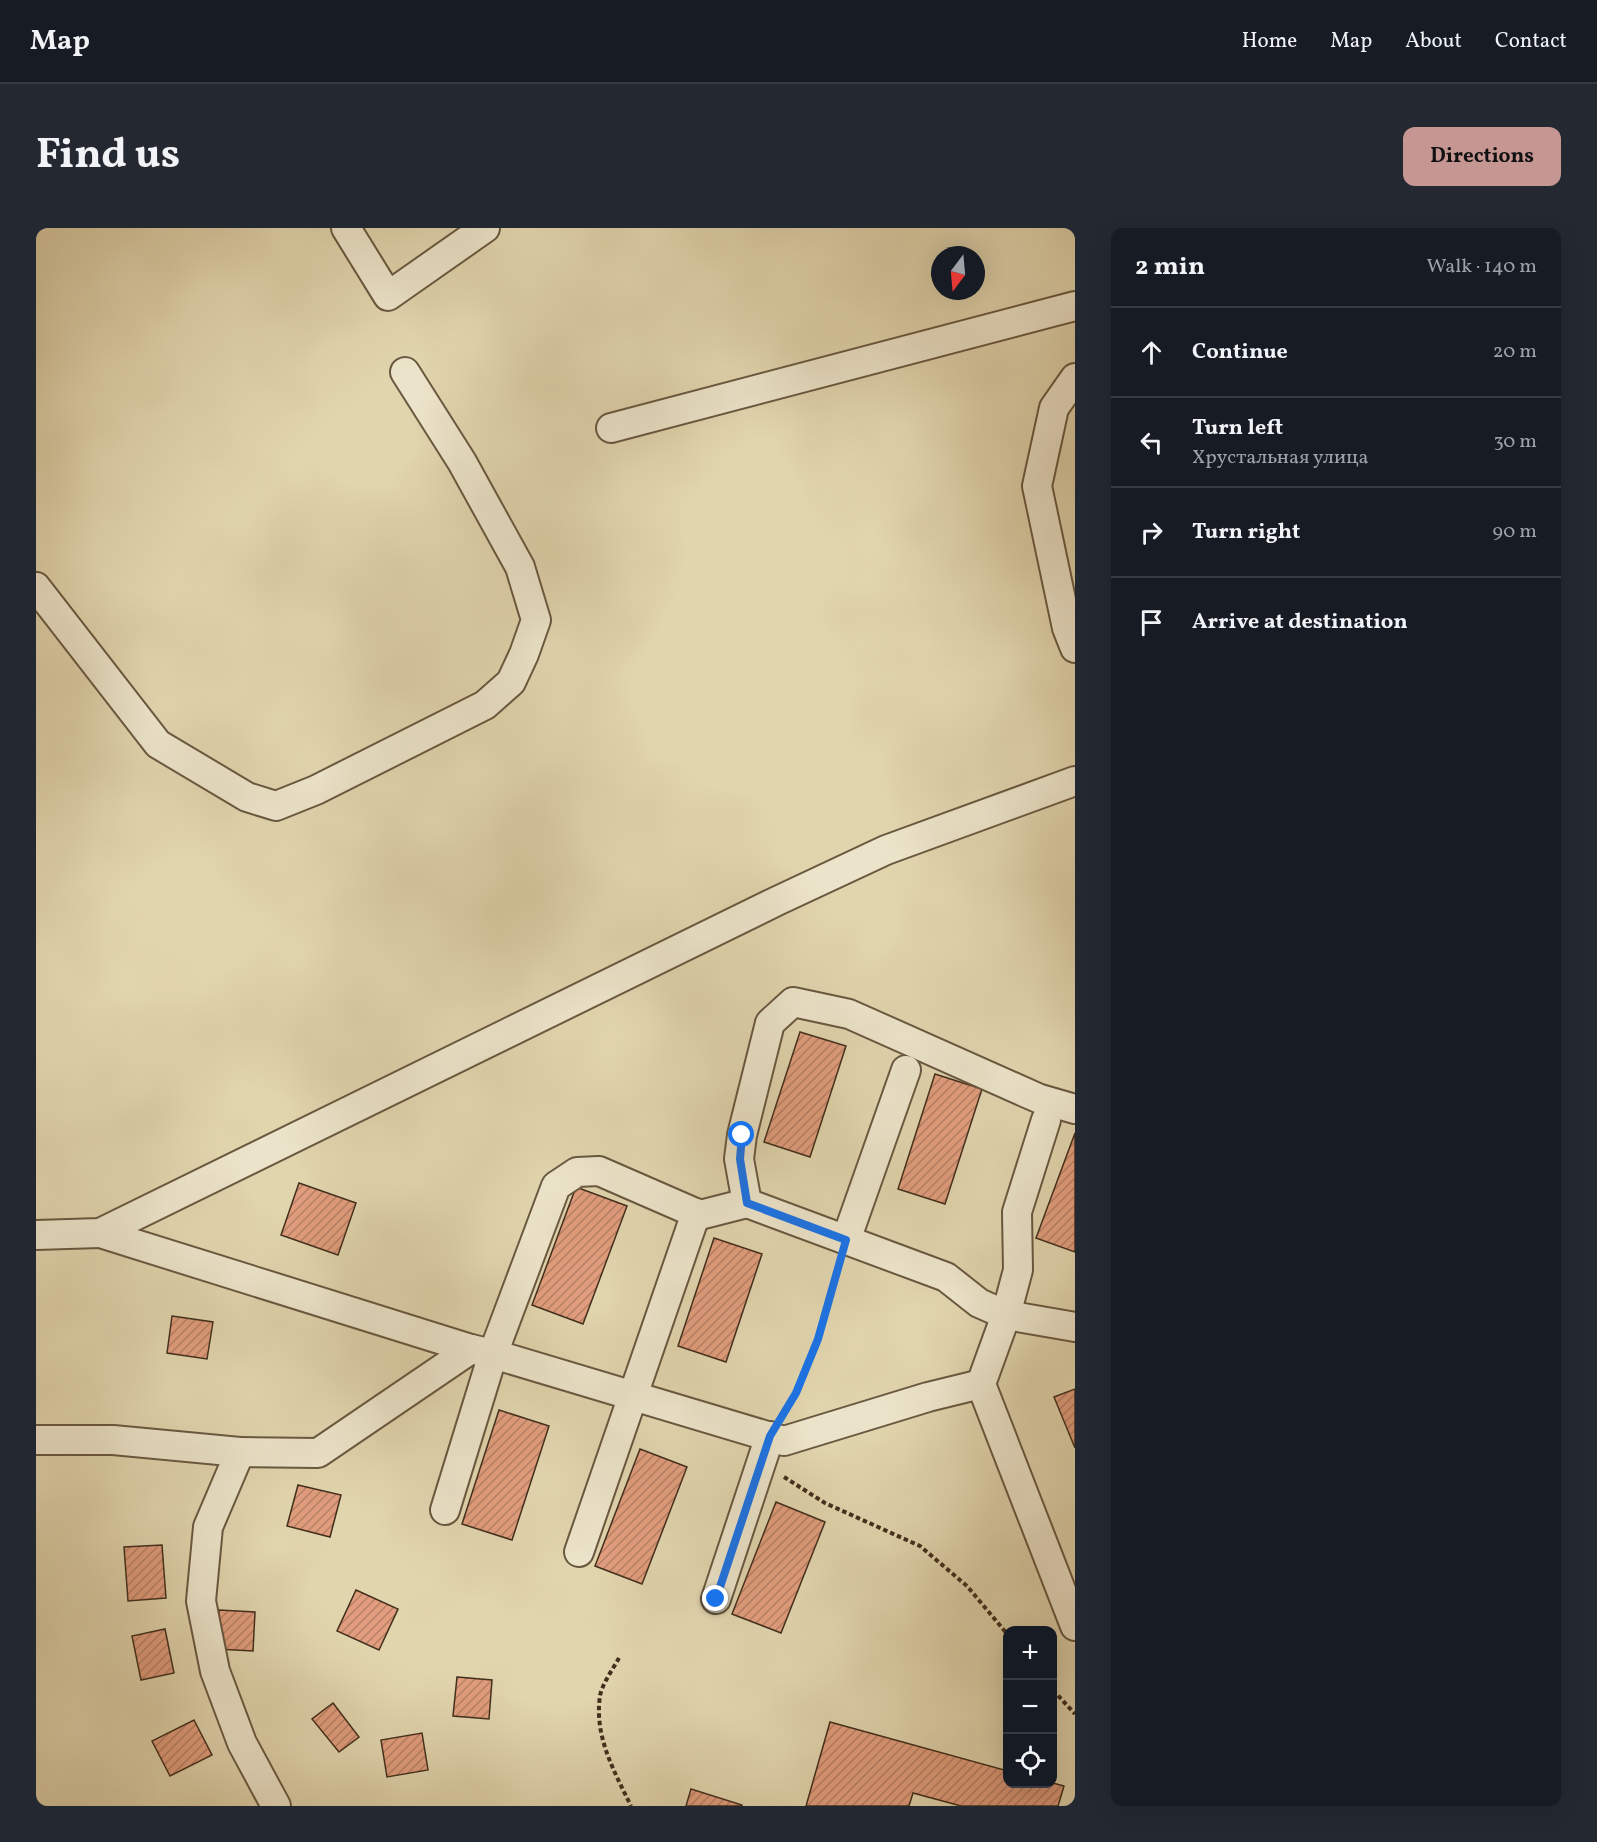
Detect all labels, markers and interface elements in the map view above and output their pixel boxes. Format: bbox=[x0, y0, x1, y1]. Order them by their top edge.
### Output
text: Map bbox=[30, 22, 90, 61]
text: Home bbox=[1242, 27, 1297, 56]
text: Map bbox=[1330, 27, 1372, 56]
text: About bbox=[1405, 27, 1462, 56]
text: Contact bbox=[1495, 27, 1567, 56]
text: Find us bbox=[36, 127, 180, 186]
button: Directions bbox=[1403, 127, 1561, 186]
north arrow bbox=[931, 246, 985, 300]
text: 2 min bbox=[1135, 249, 1205, 285]
text: Walk · 140 m bbox=[1427, 253, 1537, 281]
icon: ahead bbox=[1135, 336, 1168, 369]
text: Continue bbox=[1192, 337, 1288, 368]
text: 20 m bbox=[1493, 338, 1537, 366]
text: Turn left bbox=[1192, 413, 1283, 444]
icon: left bbox=[1135, 426, 1168, 459]
text: 30 m bbox=[1493, 428, 1537, 456]
text: Хрустальная улица bbox=[1192, 444, 1369, 472]
icon: right bbox=[1135, 516, 1168, 549]
text: Turn right bbox=[1192, 517, 1300, 548]
text: 90 m bbox=[1493, 518, 1537, 546]
icon: arrive bbox=[1135, 606, 1168, 639]
text: Arrive at destination bbox=[1192, 607, 1408, 638]
route start bbox=[728, 1121, 754, 1147]
route end bbox=[702, 1585, 728, 1611]
map controls bbox=[1003, 1626, 1057, 1788]
button: + bbox=[1003, 1626, 1057, 1680]
button: − bbox=[1003, 1680, 1057, 1734]
button: locate bbox=[1003, 1734, 1057, 1788]

